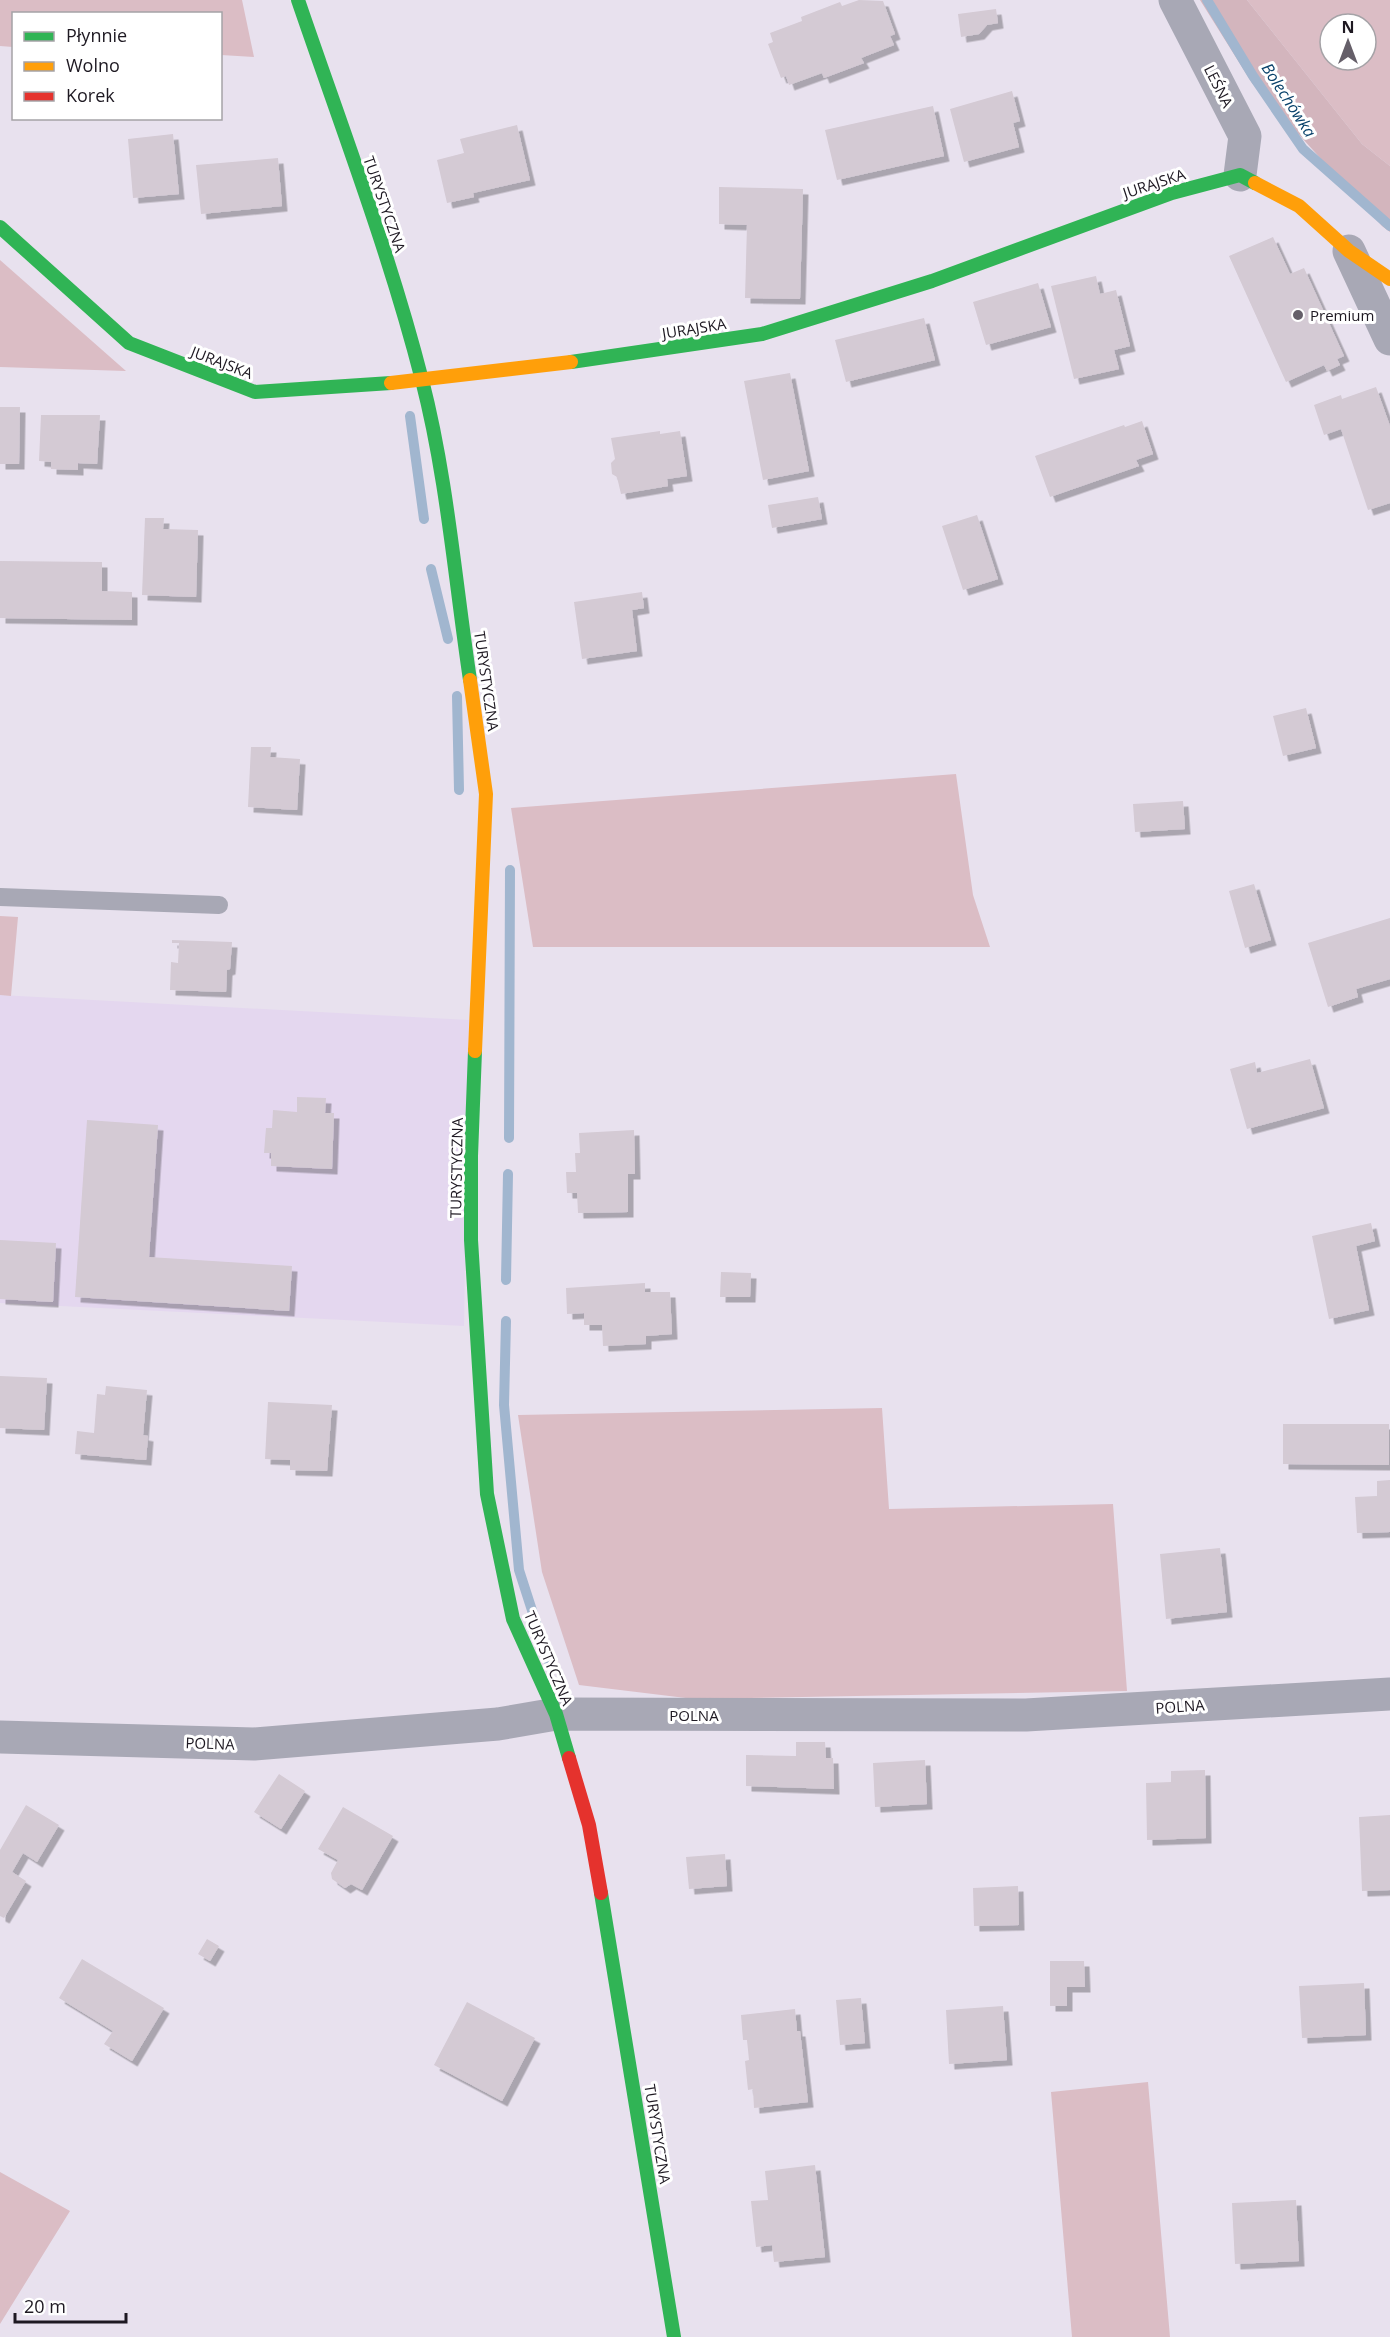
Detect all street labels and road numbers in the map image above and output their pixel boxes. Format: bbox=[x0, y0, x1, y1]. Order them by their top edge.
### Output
street label: LEŚNA bbox=[1200, 61, 1238, 111]
street label: TURYSTYCZNA bbox=[359, 153, 411, 255]
street label: JURAJSKA bbox=[1118, 163, 1188, 203]
street label: JURAJSKA bbox=[659, 313, 728, 343]
street label: JURAJSKA bbox=[186, 340, 256, 383]
street label: TURYSTYCZNA bbox=[470, 630, 504, 733]
street label: TURYSTYCZNA bbox=[445, 1117, 467, 1218]
street label: TURYSTYCZNA bbox=[520, 1608, 578, 1709]
street label: POLNA bbox=[1155, 1694, 1206, 1718]
street label: POLNA bbox=[669, 1705, 719, 1725]
street label: POLNA bbox=[185, 1732, 235, 1754]
street label: TURYSTYCZNA bbox=[640, 2083, 676, 2186]

